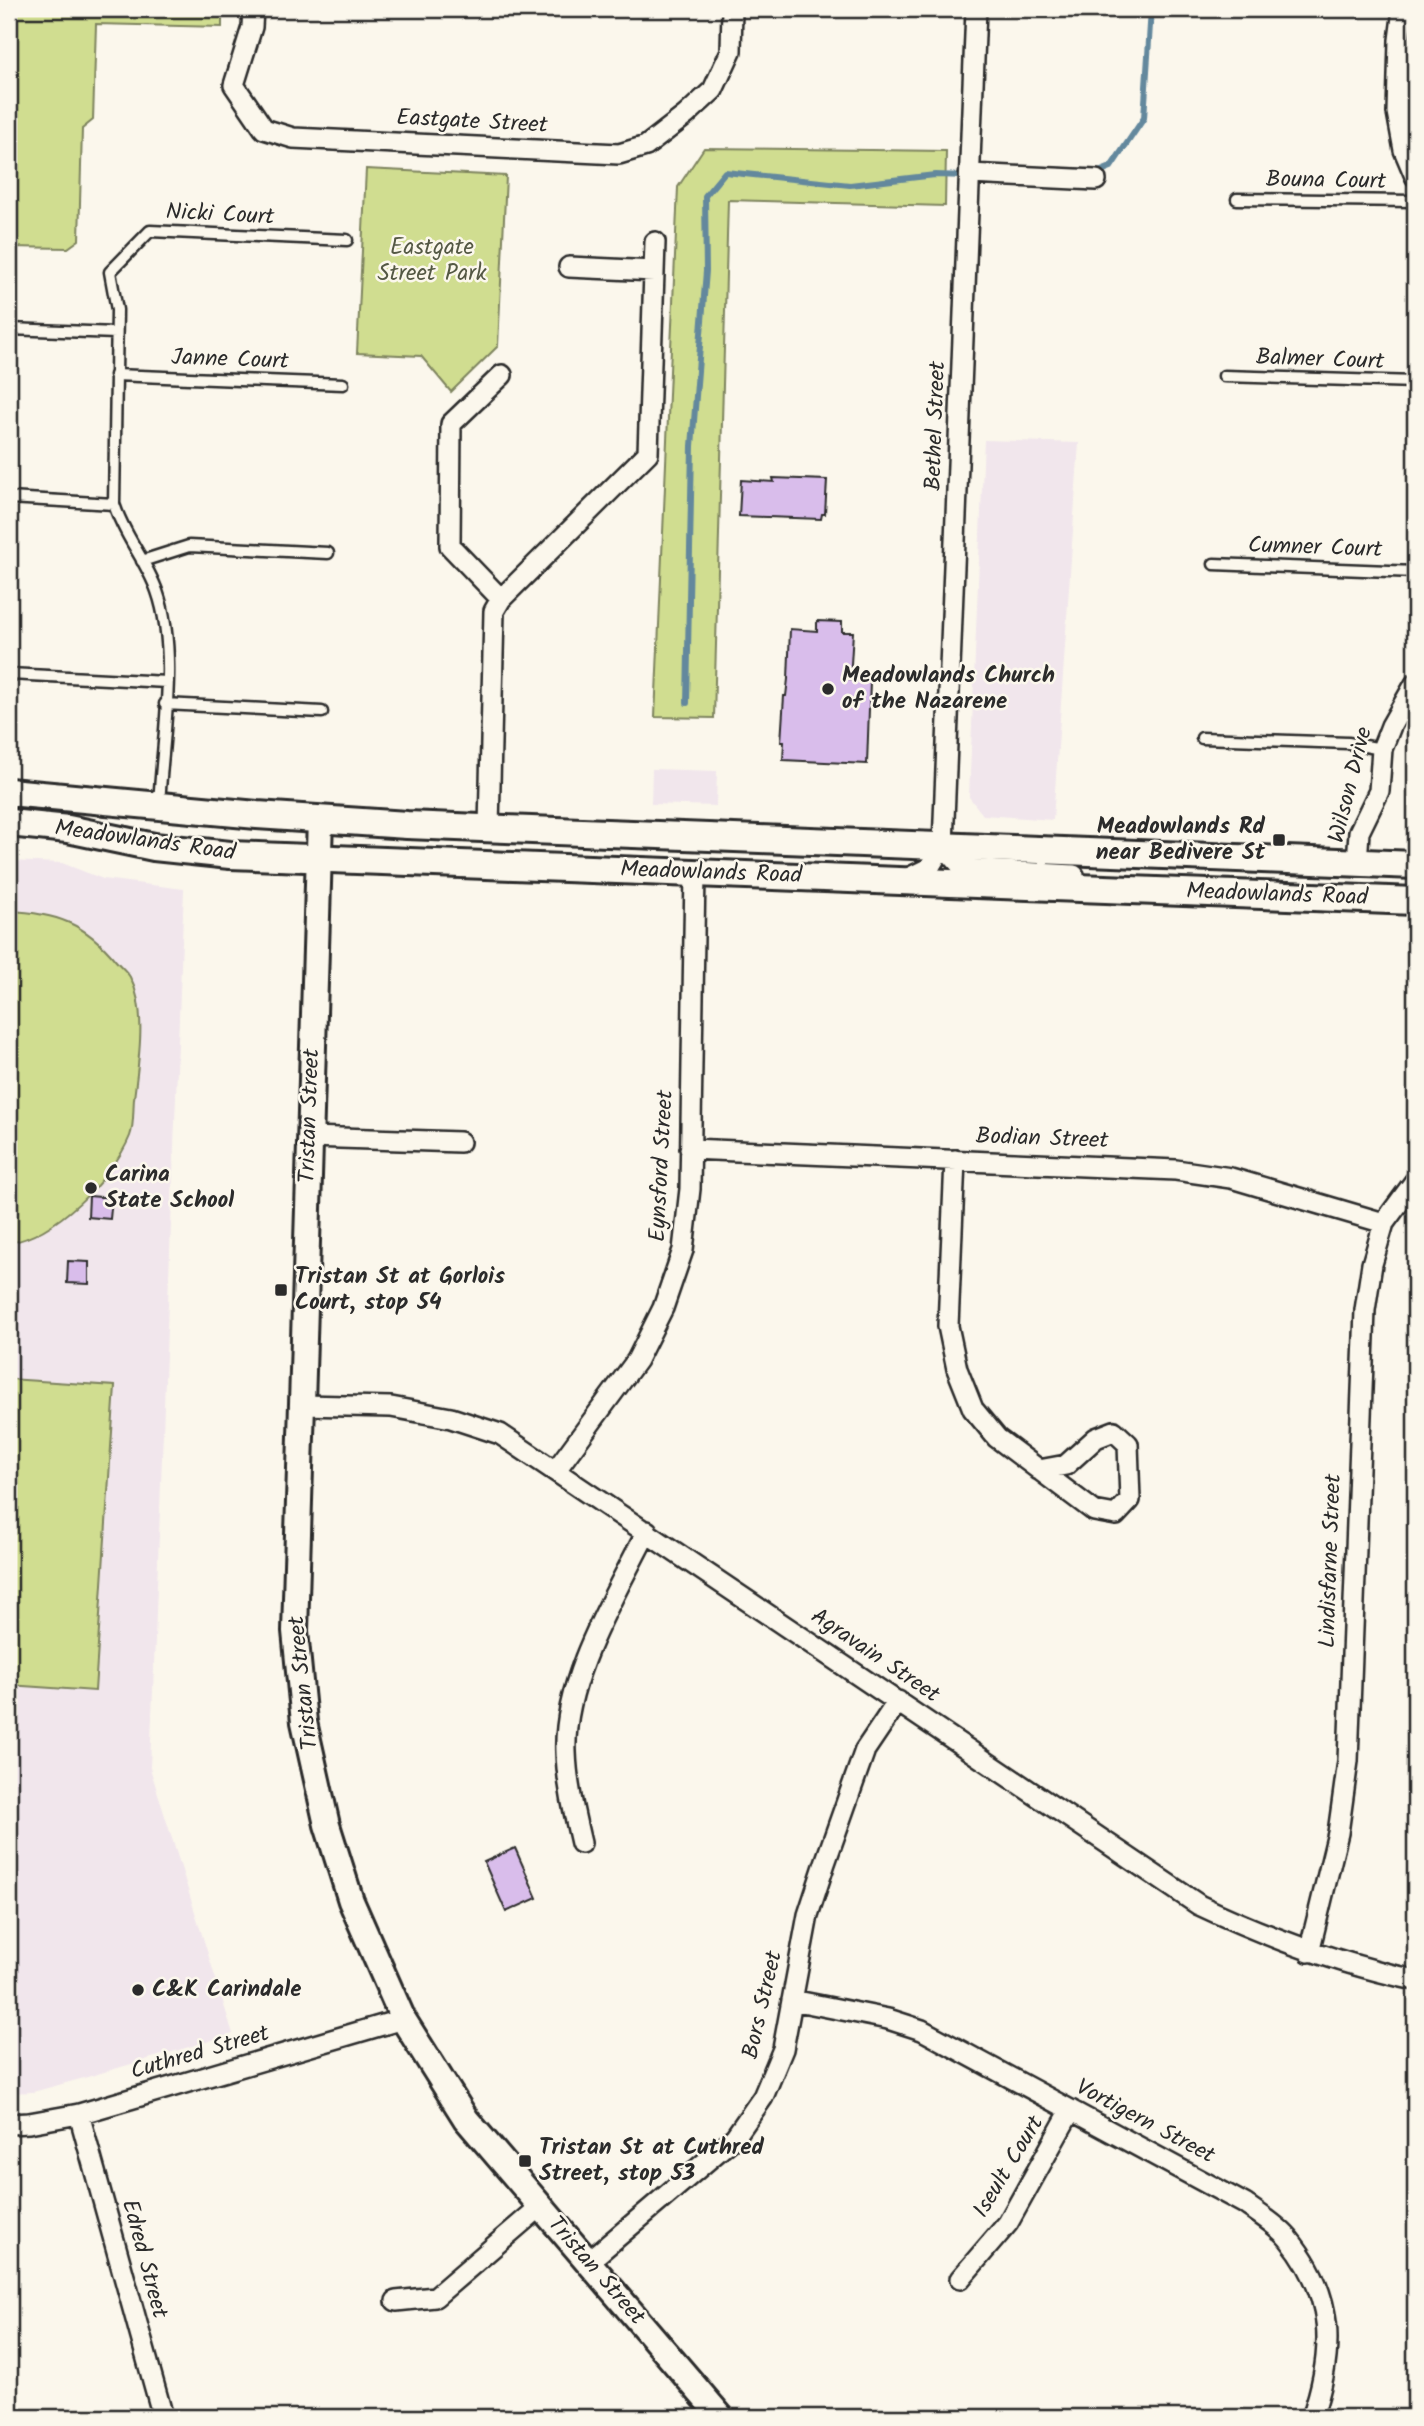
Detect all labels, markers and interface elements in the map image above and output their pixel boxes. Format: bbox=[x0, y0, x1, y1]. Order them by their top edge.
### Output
street label: Eastgate Street bbox=[395, 100, 550, 144]
street label: Bouna Court bbox=[1266, 162, 1387, 200]
street label: Nicki Court bbox=[165, 194, 276, 236]
park label: Eastgate Street Park bbox=[377, 230, 487, 292]
street label: Janne Court bbox=[171, 340, 290, 380]
street label: Balmer Court bbox=[1255, 340, 1386, 380]
street label: Bethel Street bbox=[916, 359, 956, 491]
street label: Cumner Court bbox=[1247, 528, 1384, 568]
place label: Meadowlands Church of the Nazarene bbox=[842, 658, 1055, 720]
marker: Meadowlands Church of the Nazarene bbox=[820, 681, 836, 697]
street label: Wilson Drive bbox=[1319, 723, 1383, 847]
place label: Meadowlands Rd near Bedivere St bbox=[1096, 809, 1266, 871]
street label: Meadowlands Road bbox=[52, 811, 238, 872]
marker: Meadowlands Rd near Bedivere St bbox=[1271, 832, 1287, 848]
street label: Meadowlands Road bbox=[619, 852, 803, 894]
street label: Meadowlands Road bbox=[1185, 874, 1369, 916]
street label: Tristan Street bbox=[290, 1047, 330, 1184]
street label: Eynsford Street bbox=[640, 1088, 684, 1243]
street label: Bodian Street bbox=[975, 1119, 1110, 1159]
place label: Carina State School bbox=[105, 1157, 235, 1219]
marker: Carina State School bbox=[83, 1180, 99, 1196]
place label: Tristan St at Gorlois Court, stop 54 bbox=[295, 1259, 505, 1321]
marker: Tristan St at Gorlois Court, stop 54 bbox=[273, 1282, 289, 1298]
street label: Lindisfarne Street bbox=[1310, 1472, 1352, 1649]
street label: Agravain Street bbox=[803, 1599, 948, 1713]
street label: Tristan Street bbox=[279, 1613, 329, 1752]
street label: Bors Street bbox=[733, 1946, 793, 2063]
place label: C&K Carindale bbox=[152, 1972, 301, 2008]
marker: C&K Carindale bbox=[130, 1982, 146, 1998]
street label: Cuthred Street bbox=[126, 2016, 275, 2090]
street label: Vortigern Street bbox=[1069, 2070, 1222, 2174]
street label: Iseult Court bbox=[964, 2108, 1054, 2225]
place label: Tristan St at Cuthred Street, stop 53 bbox=[539, 2130, 764, 2192]
marker: Tristan St at Cuthred Street, stop 53 bbox=[517, 2153, 533, 2169]
street label: Edred Street bbox=[111, 2195, 177, 2324]
street label: Tristan Street bbox=[538, 2208, 654, 2334]

